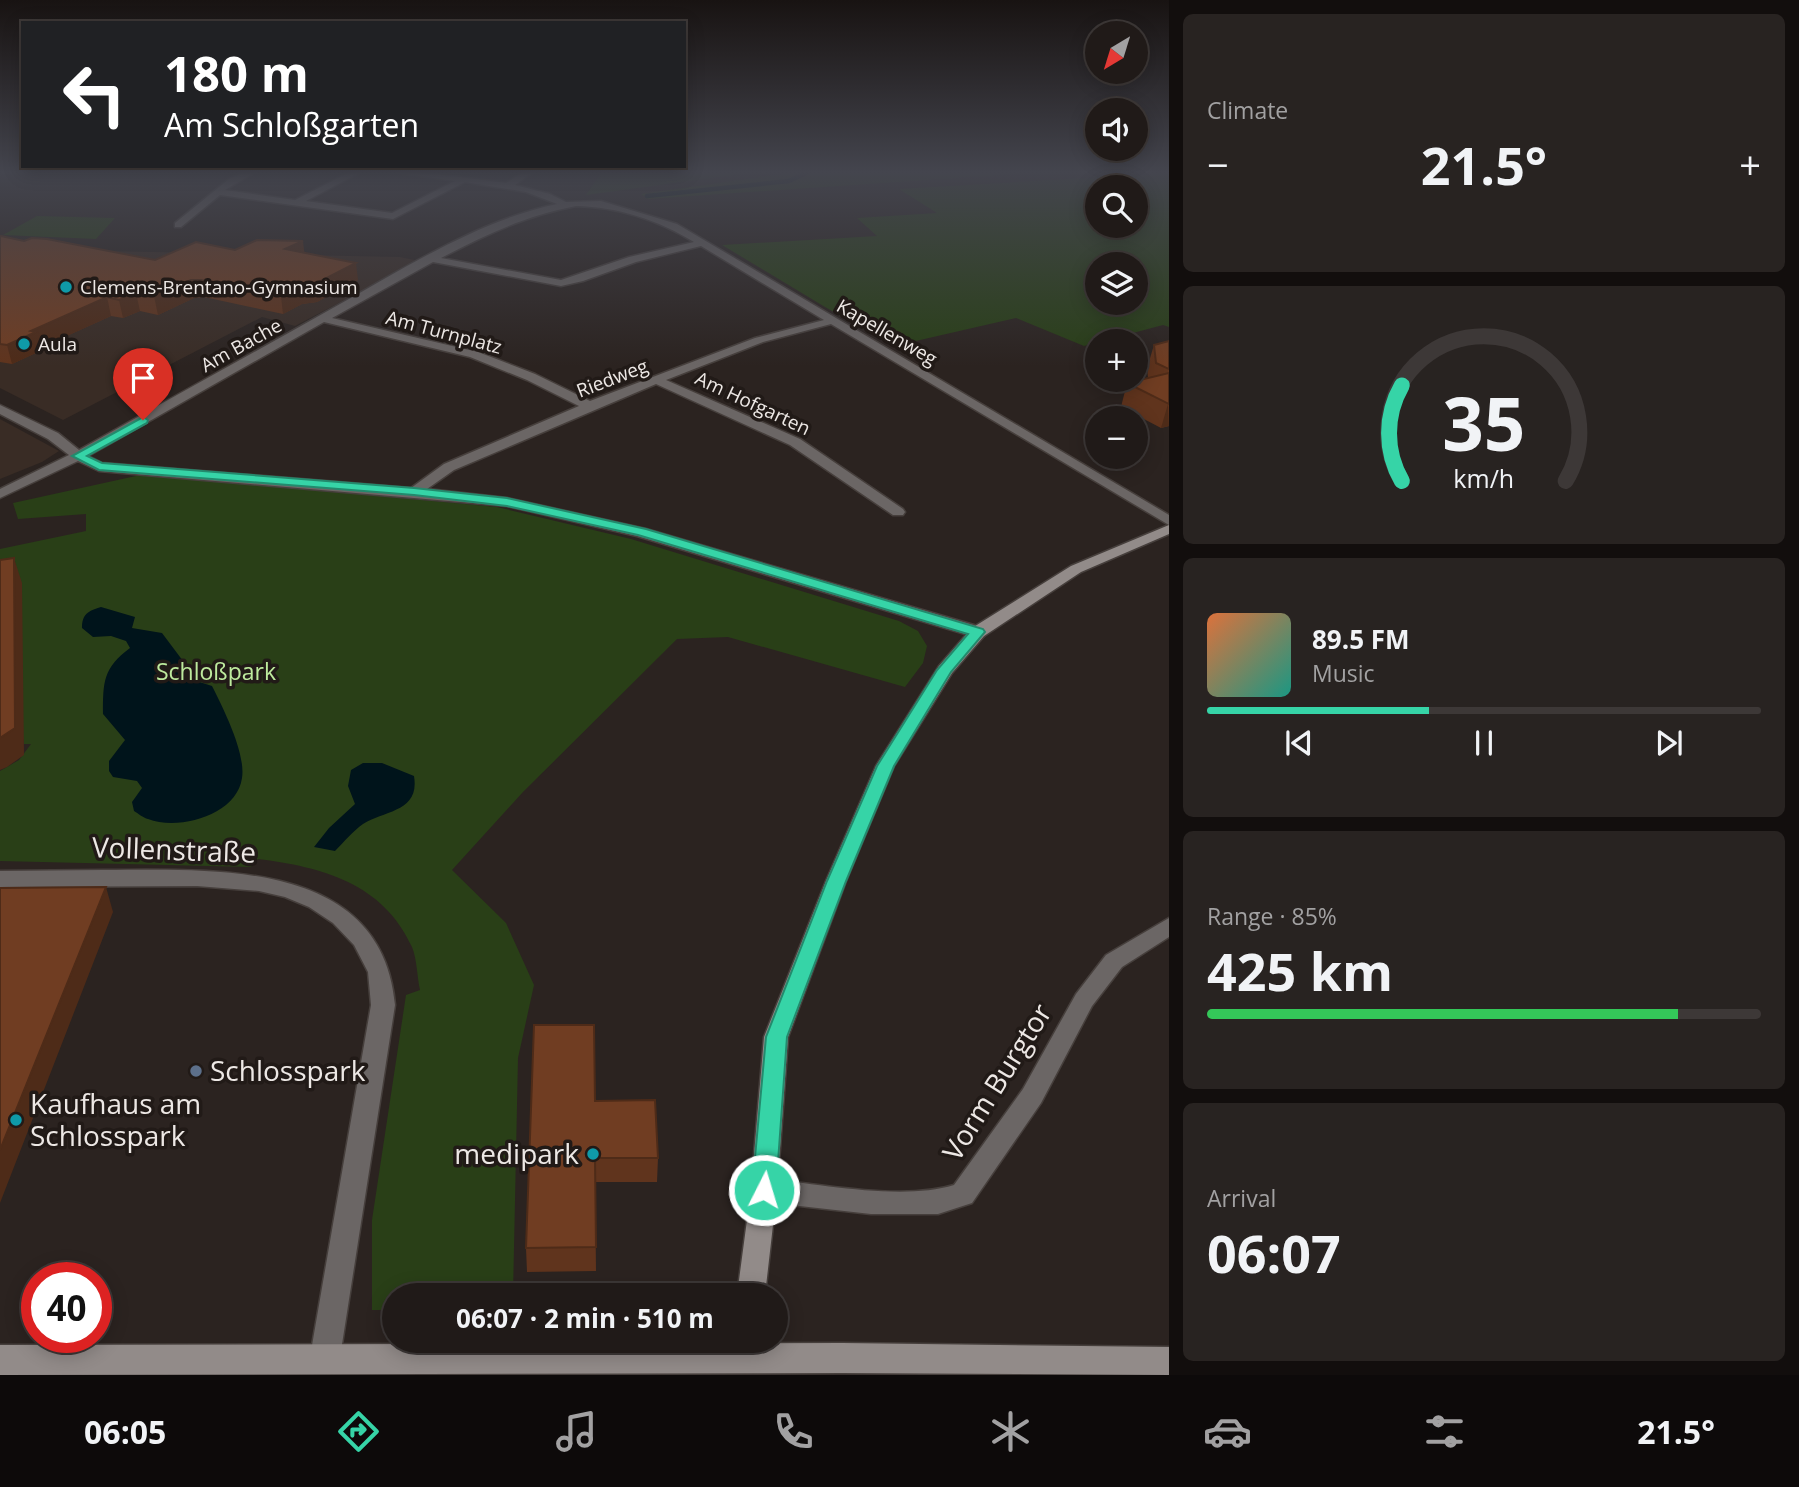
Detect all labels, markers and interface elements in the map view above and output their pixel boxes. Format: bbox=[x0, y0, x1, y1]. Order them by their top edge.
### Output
north arrow bbox=[1085, 21, 1148, 84]
map controls bbox=[1085, 21, 1148, 469]
text: 180 m bbox=[164, 40, 309, 106]
icon: left bbox=[49, 49, 140, 140]
text: Climate bbox=[1207, 94, 1288, 126]
button: sound bbox=[1085, 98, 1148, 161]
text: Am Schloßgarten bbox=[164, 103, 419, 146]
text: 21.5° bbox=[1421, 129, 1547, 200]
text: − bbox=[1207, 138, 1229, 190]
text: + bbox=[1739, 138, 1761, 190]
button: search bbox=[1085, 175, 1148, 238]
button: layers bbox=[1085, 252, 1148, 315]
place label: Clemens-Brentano-Gymnasium bbox=[80, 274, 358, 300]
marker: Clemens-Brentano-Gymnasium bbox=[58, 279, 74, 295]
street label: Kapellenweg bbox=[832, 293, 942, 371]
street label: Am Turnplatz bbox=[383, 304, 505, 360]
street label: Am Bache bbox=[196, 312, 286, 378]
button: + bbox=[1085, 329, 1148, 392]
place label: Aula bbox=[38, 331, 77, 357]
marker: Aula bbox=[16, 336, 32, 352]
pin bbox=[113, 348, 173, 420]
street label: Riedweg bbox=[573, 353, 651, 403]
icon: arrive bbox=[124, 359, 162, 397]
street label: Am Hofgarten bbox=[691, 365, 815, 441]
text: 35 bbox=[1442, 374, 1526, 473]
button: − bbox=[1085, 406, 1148, 469]
text: km/h bbox=[1454, 461, 1514, 495]
text: 89.5 FM bbox=[1312, 621, 1410, 657]
park label: Schloßpark bbox=[156, 655, 276, 687]
text: Music bbox=[1312, 657, 1375, 689]
icon: previous bbox=[1280, 724, 1318, 762]
icon: pause bbox=[1465, 724, 1503, 762]
icon: next bbox=[1650, 724, 1688, 762]
street label: Vollenstraße bbox=[91, 827, 257, 871]
text: Range · 85% bbox=[1207, 900, 1337, 932]
text: 425 km bbox=[1207, 935, 1393, 1006]
street label: Vorm Burgtor bbox=[933, 995, 1060, 1167]
place label: Schlosspark bbox=[210, 1051, 366, 1089]
marker: Schlosspark bbox=[188, 1063, 204, 1079]
place label: Kaufhaus am Schlosspark bbox=[30, 1084, 201, 1154]
marker: Kaufhaus am Schlosspark bbox=[8, 1112, 24, 1128]
place label: medipark bbox=[454, 1134, 579, 1172]
marker: medipark bbox=[585, 1146, 601, 1162]
position arrow bbox=[727, 1153, 801, 1227]
text: Arrival bbox=[1207, 1182, 1276, 1214]
text: 06:07 bbox=[1207, 1217, 1341, 1288]
speed limit sign: 40 bbox=[21, 1262, 112, 1353]
text: 06:07 · 2 min · 510 m bbox=[456, 1300, 714, 1336]
icon: directions bbox=[334, 1407, 383, 1456]
icon: music bbox=[552, 1407, 601, 1456]
icon: phone bbox=[769, 1407, 818, 1456]
icon: climate bbox=[986, 1407, 1035, 1456]
icon: car bbox=[1203, 1407, 1252, 1456]
icon: filters bbox=[1420, 1407, 1469, 1456]
text: 06:05 bbox=[84, 1410, 166, 1453]
text: 21.5° bbox=[1637, 1410, 1715, 1453]

